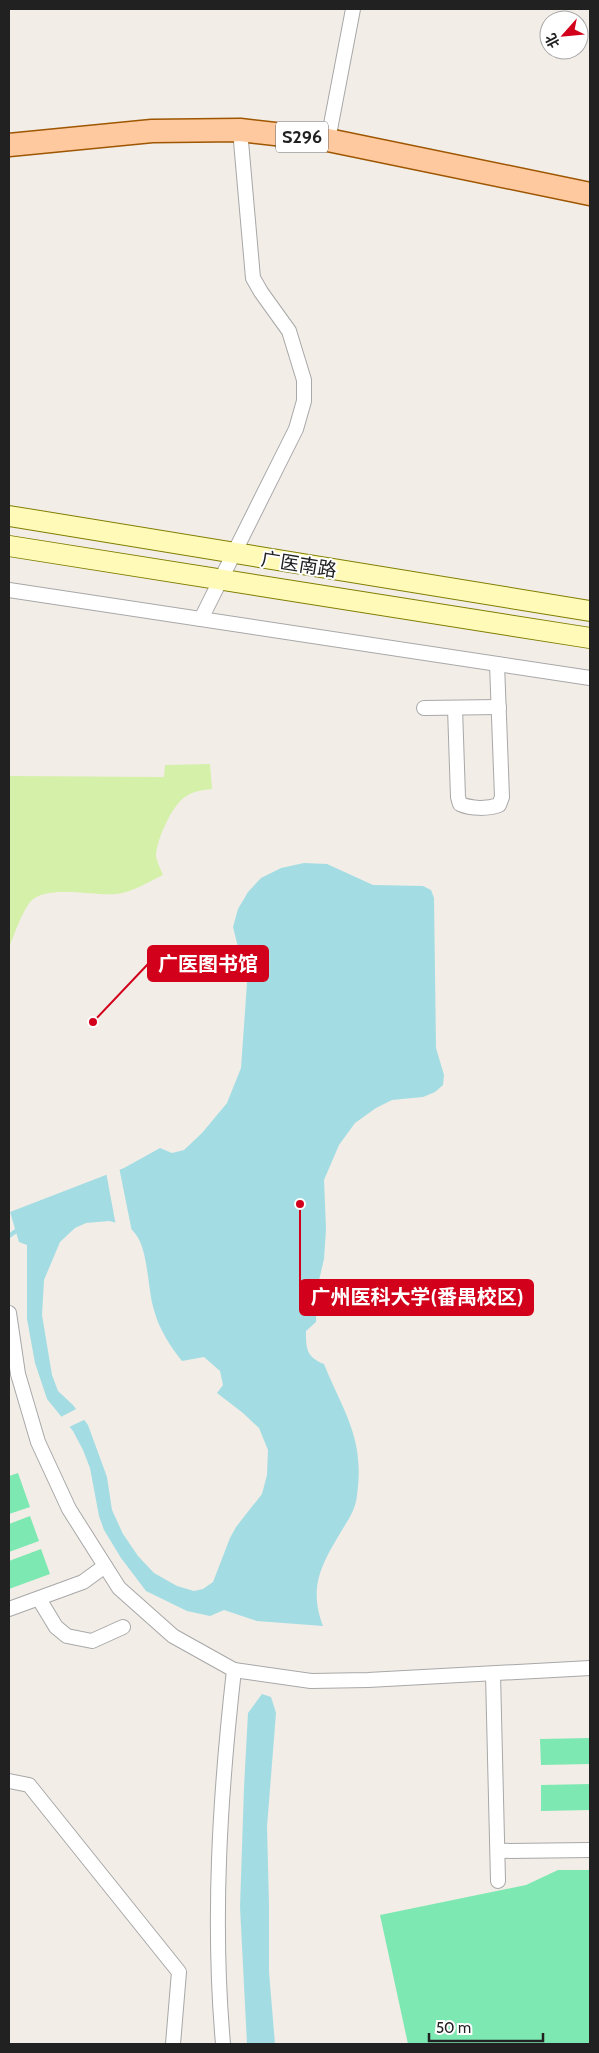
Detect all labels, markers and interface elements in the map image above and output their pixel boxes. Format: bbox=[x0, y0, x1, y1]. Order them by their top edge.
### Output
north arrow bbox=[539, 10, 589, 60]
text: 北 bbox=[541, 31, 564, 51]
road number: S296 bbox=[276, 121, 328, 152]
street label: 广医南路 bbox=[260, 547, 338, 582]
callout: 广医图书馆 bbox=[148, 946, 268, 981]
text: 广医图书馆 bbox=[158, 952, 258, 976]
callout: 广州医科大学(番禺校区) bbox=[300, 1280, 533, 1315]
text: 广州医科大学(番禺校区) bbox=[310, 1285, 524, 1309]
scale bar bbox=[429, 2010, 543, 2042]
text: 50 m bbox=[436, 2019, 471, 2037]

